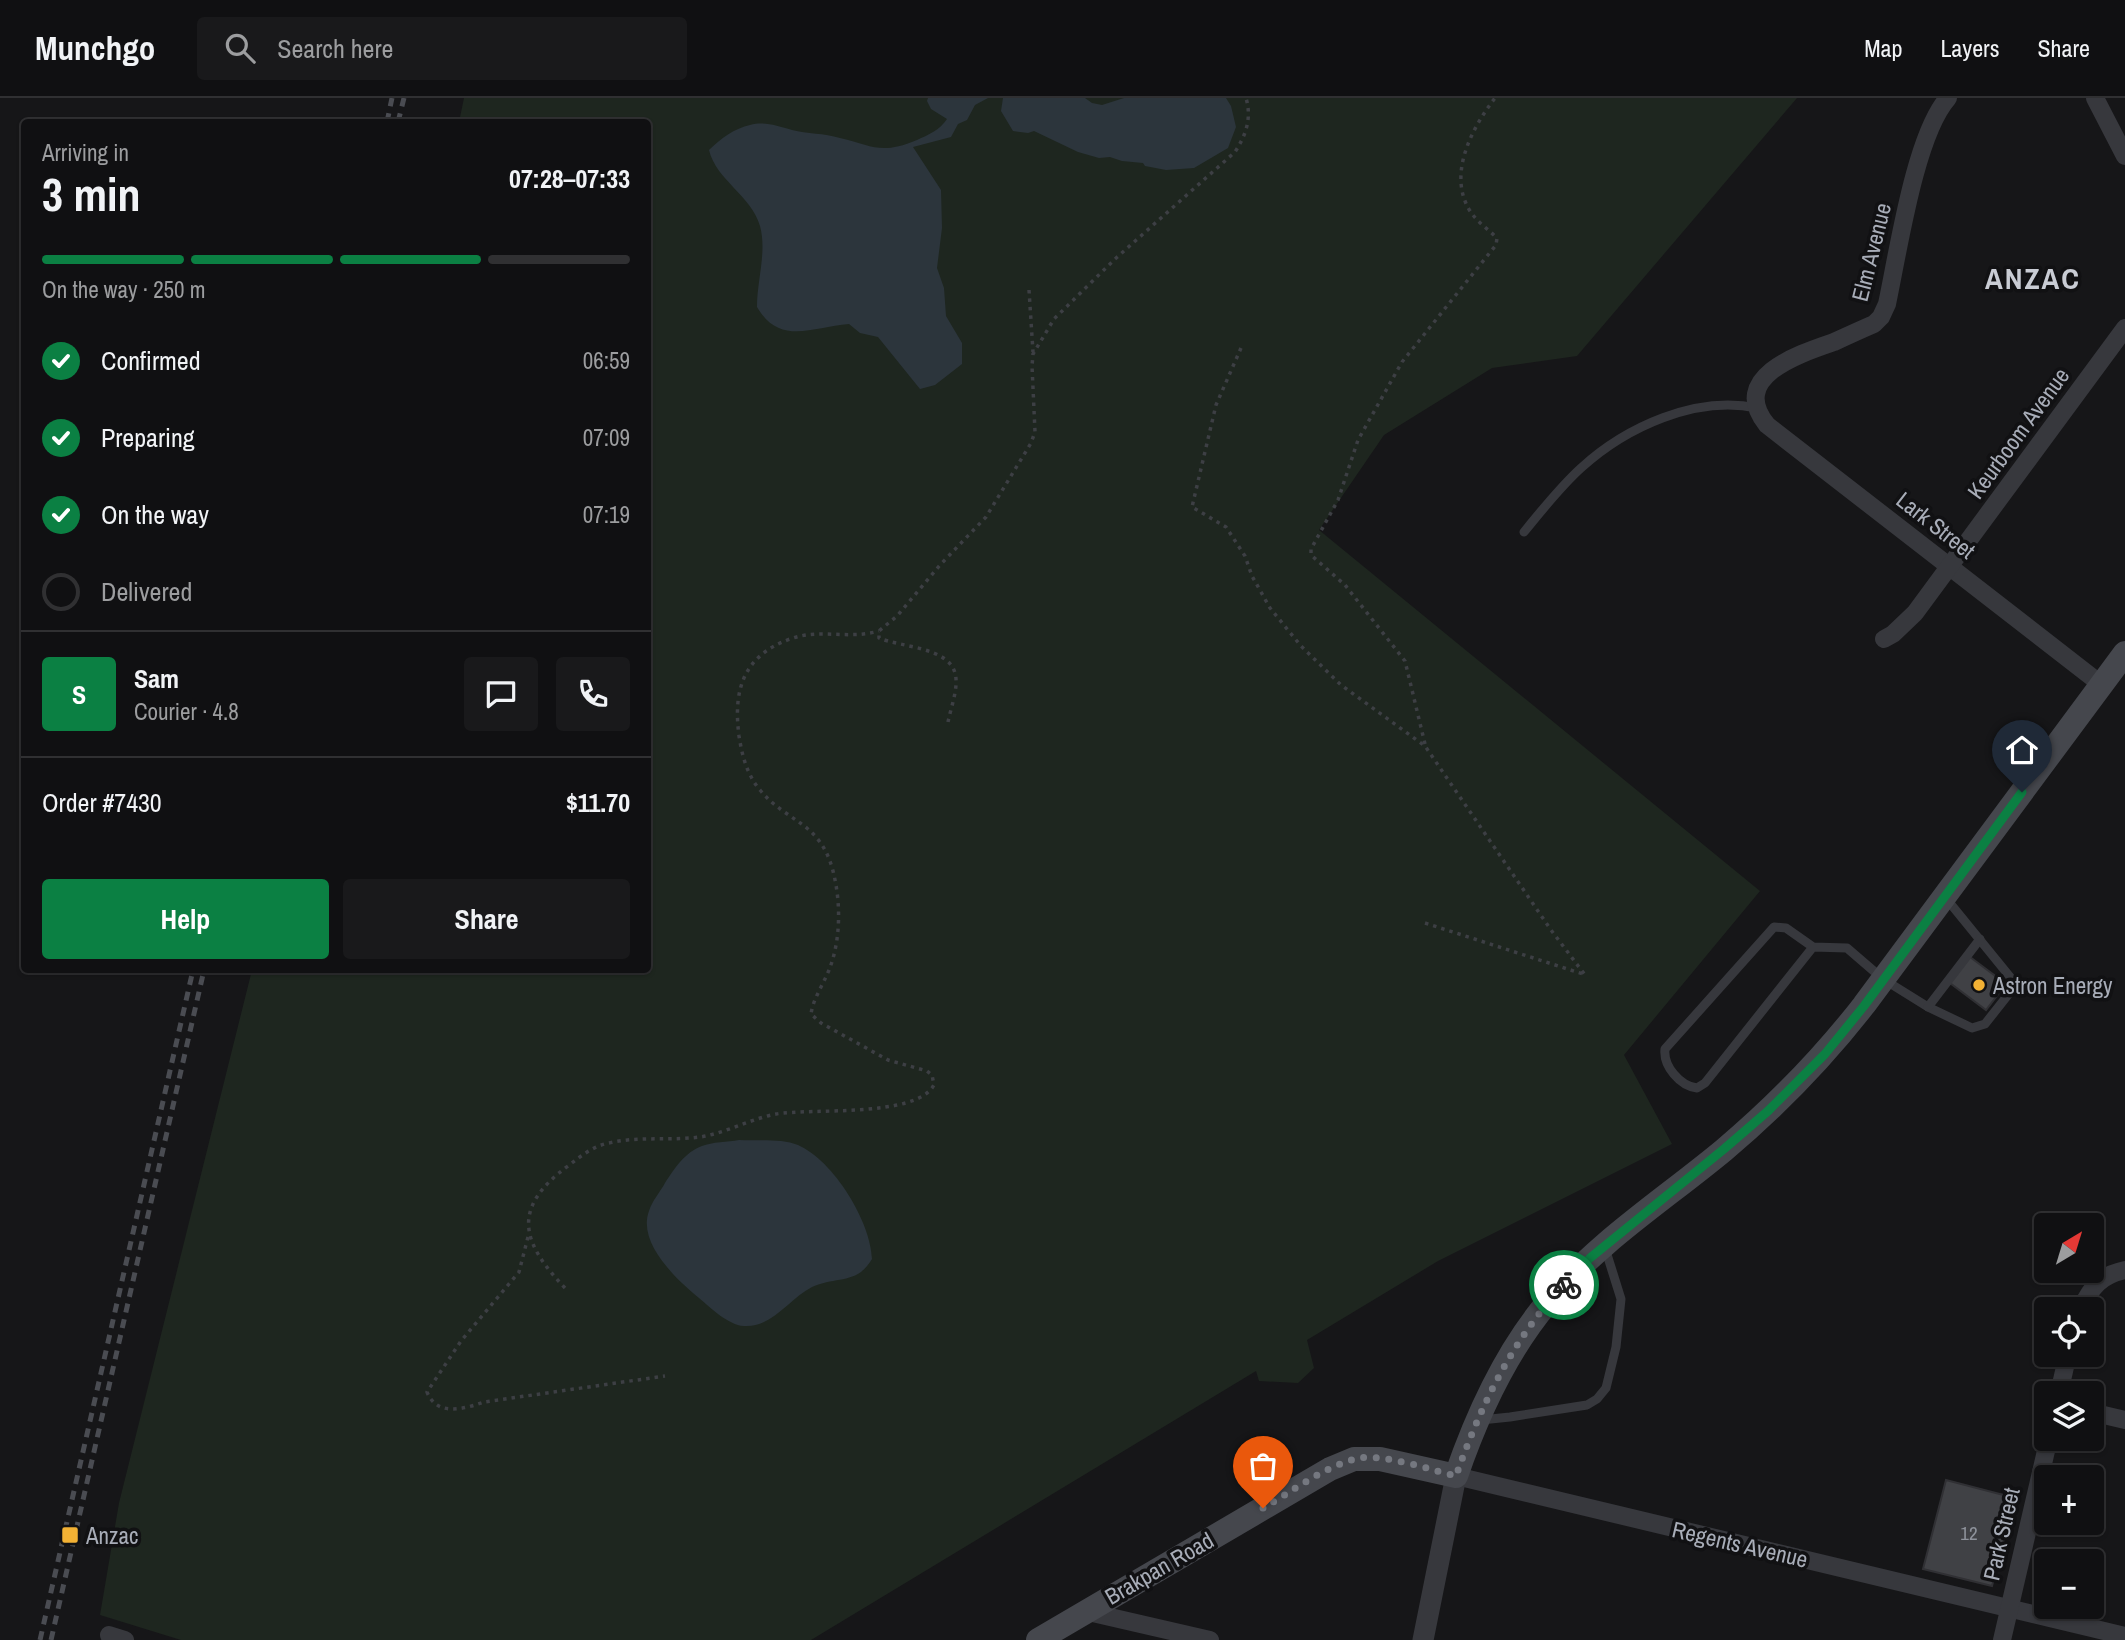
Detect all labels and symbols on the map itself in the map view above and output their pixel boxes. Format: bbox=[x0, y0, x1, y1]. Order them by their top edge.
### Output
street label: Elm Avenue bbox=[1844, 200, 1898, 304]
district label: ANZAC bbox=[1985, 258, 2081, 298]
street label: Keurboom Avenue bbox=[1960, 361, 2076, 505]
street label: Lark Street bbox=[1890, 484, 1982, 566]
pin bbox=[1992, 720, 2052, 792]
place label: Astron Energy bbox=[1992, 970, 2113, 1001]
marker: Astron Energy bbox=[1971, 977, 1987, 993]
north arrow bbox=[2034, 1213, 2104, 1283]
courier bbox=[1529, 1250, 1599, 1320]
pin bbox=[1233, 1436, 1293, 1508]
street label: Park Street bbox=[1975, 1485, 2027, 1583]
street label: Regents Avenue bbox=[1669, 1513, 1811, 1575]
place label: Anzac bbox=[85, 1520, 138, 1551]
house number: 12 bbox=[1960, 1520, 1978, 1546]
street label: Brakpan Road bbox=[1099, 1524, 1219, 1612]
marker: Anzac bbox=[60, 1525, 80, 1545]

